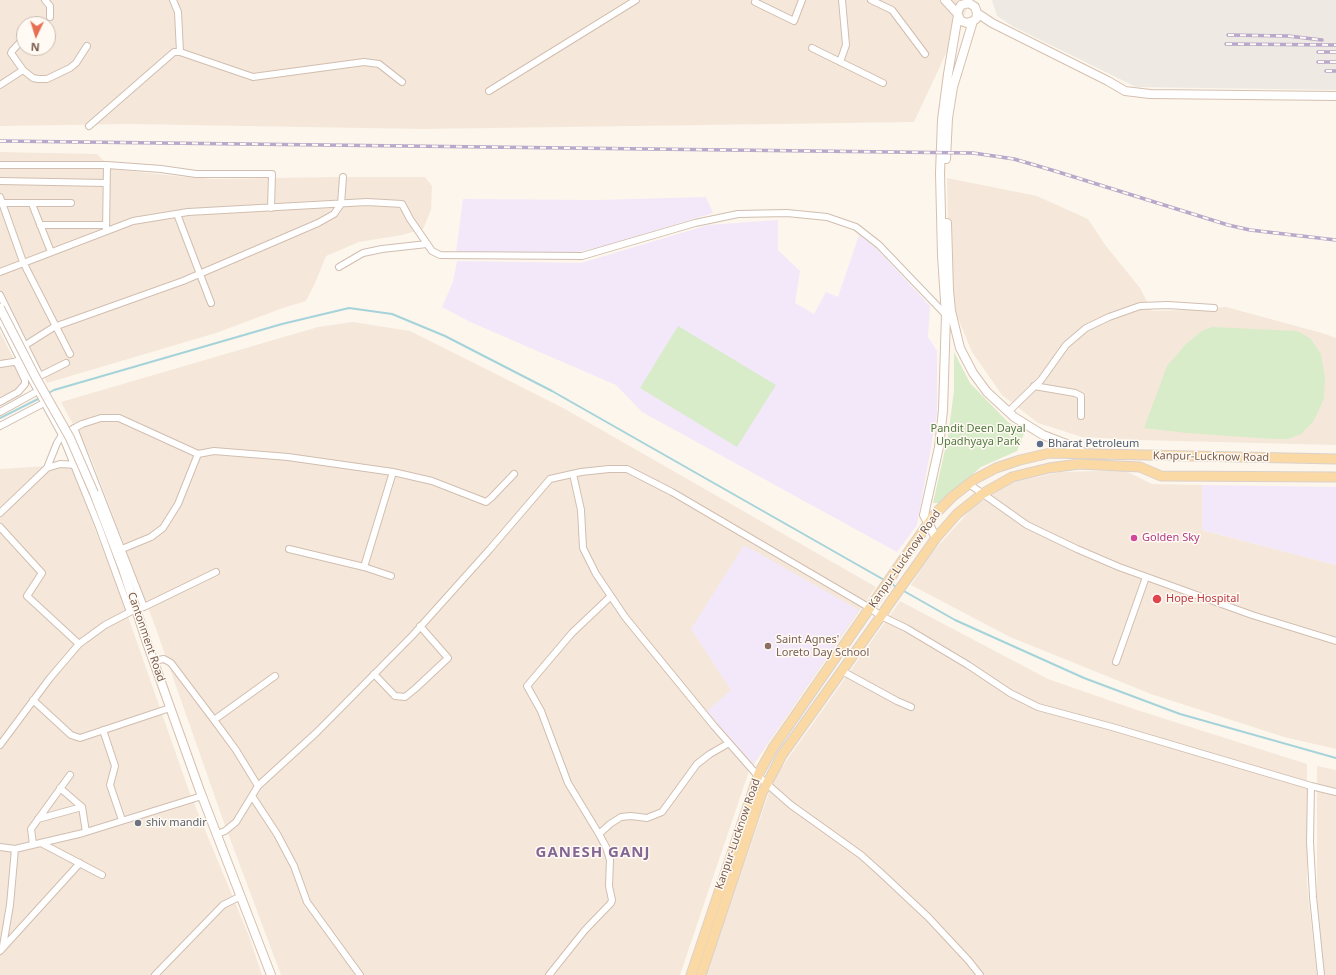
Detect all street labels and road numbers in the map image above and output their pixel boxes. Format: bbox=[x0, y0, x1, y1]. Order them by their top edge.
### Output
street label: Kanpur-Lucknow Road bbox=[1153, 449, 1269, 465]
street label: Kanpur-Lucknow Road bbox=[866, 508, 944, 610]
street label: Cantonment Road bbox=[124, 590, 168, 684]
street label: Kanpur-Lucknow Road bbox=[713, 777, 763, 891]

